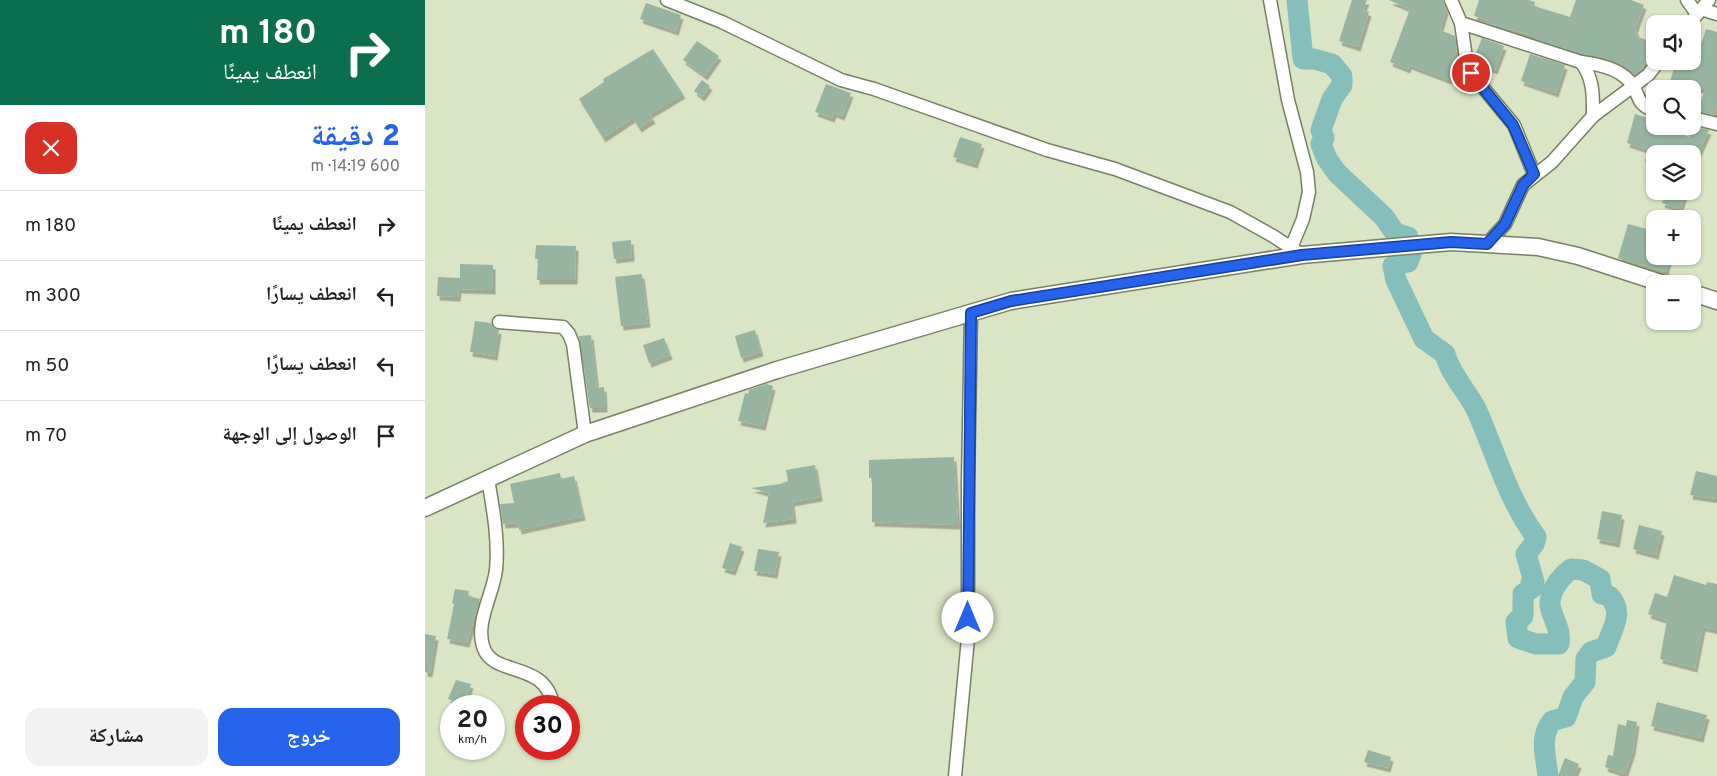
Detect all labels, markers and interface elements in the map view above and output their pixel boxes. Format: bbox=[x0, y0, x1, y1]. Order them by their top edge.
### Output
text: 180 m bbox=[219, 12, 317, 56]
map controls bbox=[1646, 15, 1701, 330]
button: sound bbox=[1646, 15, 1701, 70]
icon: right bbox=[335, 20, 400, 85]
pin bbox=[1450, 52, 1492, 94]
icon: arrive bbox=[1457, 59, 1485, 87]
text: انعطف يمينًا bbox=[223, 60, 317, 87]
button: search bbox=[1646, 80, 1701, 135]
text: 2 دقيقة bbox=[311, 119, 400, 156]
button: close bbox=[25, 122, 77, 174]
button: layers bbox=[1646, 145, 1701, 200]
text: 600 m · 14:19 bbox=[310, 157, 400, 177]
button: + bbox=[1646, 210, 1701, 265]
icon: right bbox=[372, 212, 400, 240]
text: انعطف يمينًا bbox=[272, 213, 357, 237]
text: 180 m bbox=[25, 214, 76, 238]
button: − bbox=[1646, 275, 1701, 330]
icon: left bbox=[372, 282, 400, 310]
text: انعطف يسارًا bbox=[266, 283, 357, 307]
text: 300 m bbox=[25, 284, 81, 308]
icon: left bbox=[372, 352, 400, 380]
text: انعطف يسارًا bbox=[266, 353, 357, 377]
text: 50 m bbox=[25, 354, 70, 378]
icon: arrive bbox=[372, 422, 400, 450]
text: الوصول إلى الوجهة bbox=[223, 423, 357, 447]
text: 70 m bbox=[25, 424, 67, 448]
position arrow bbox=[941, 591, 993, 643]
speed limit sign: 30 bbox=[515, 695, 580, 760]
text: 20 bbox=[457, 705, 488, 737]
button: مشاركة bbox=[25, 708, 208, 766]
button: خروج bbox=[218, 708, 400, 766]
text: km/h bbox=[458, 732, 487, 748]

